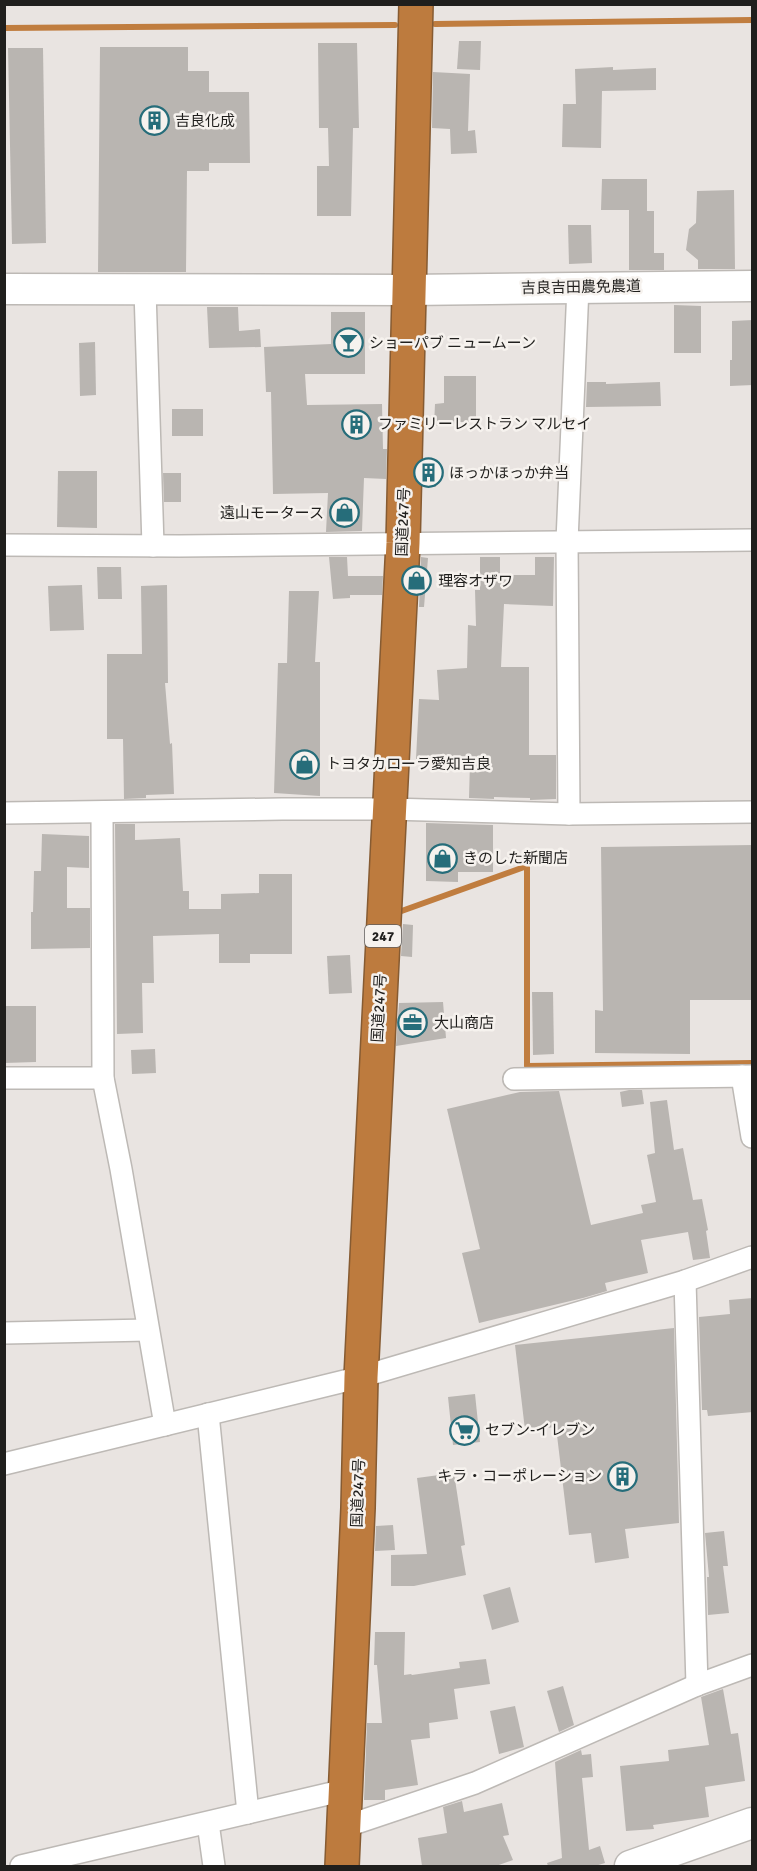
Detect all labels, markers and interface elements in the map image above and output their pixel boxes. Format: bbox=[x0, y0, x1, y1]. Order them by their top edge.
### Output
building icon: 吉良化成 bbox=[138, 105, 170, 137]
place label: 吉良化成 bbox=[175, 112, 235, 130]
street label: 吉良吉田農免農道 bbox=[521, 277, 641, 297]
bar icon: ショーパブ ニュームーン bbox=[332, 327, 364, 359]
place label: ショーパブ ニュームーン bbox=[369, 334, 536, 352]
building icon: ファミリーレストラン マルセイ bbox=[341, 408, 373, 440]
place label: ファミリーレストラン マルセイ bbox=[378, 415, 591, 433]
building icon: ほっかほっか弁当 bbox=[412, 457, 444, 489]
place label: ほっかほっか弁当 bbox=[449, 464, 569, 482]
street label: 国道247号 bbox=[393, 487, 413, 557]
shop icon: 遠山モータース bbox=[329, 497, 361, 529]
place label: 遠山モータース bbox=[220, 504, 324, 522]
shop icon: 理容オザワ bbox=[401, 565, 433, 597]
place label: 理容オザワ bbox=[438, 572, 513, 590]
shop icon: トヨタカローラ愛知吉良 bbox=[289, 748, 321, 780]
place label: トヨタカローラ愛知吉良 bbox=[326, 755, 491, 773]
shop icon: きのした新聞店 bbox=[426, 842, 458, 874]
place label: きのした新聞店 bbox=[463, 849, 568, 867]
road number: 247 bbox=[365, 925, 401, 947]
street label: 国道247号 bbox=[368, 973, 390, 1043]
office icon: 大山商店 bbox=[397, 1007, 429, 1039]
place label: 大山商店 bbox=[434, 1014, 494, 1032]
supermarket icon: セブン-イレブン bbox=[448, 1414, 480, 1446]
place label: セブン-イレブン bbox=[485, 1421, 595, 1439]
street label: 国道247号 bbox=[348, 1458, 368, 1528]
building icon: キラ・コーポレーション bbox=[607, 1460, 639, 1492]
place label: キラ・コーポレーション bbox=[437, 1467, 602, 1485]

